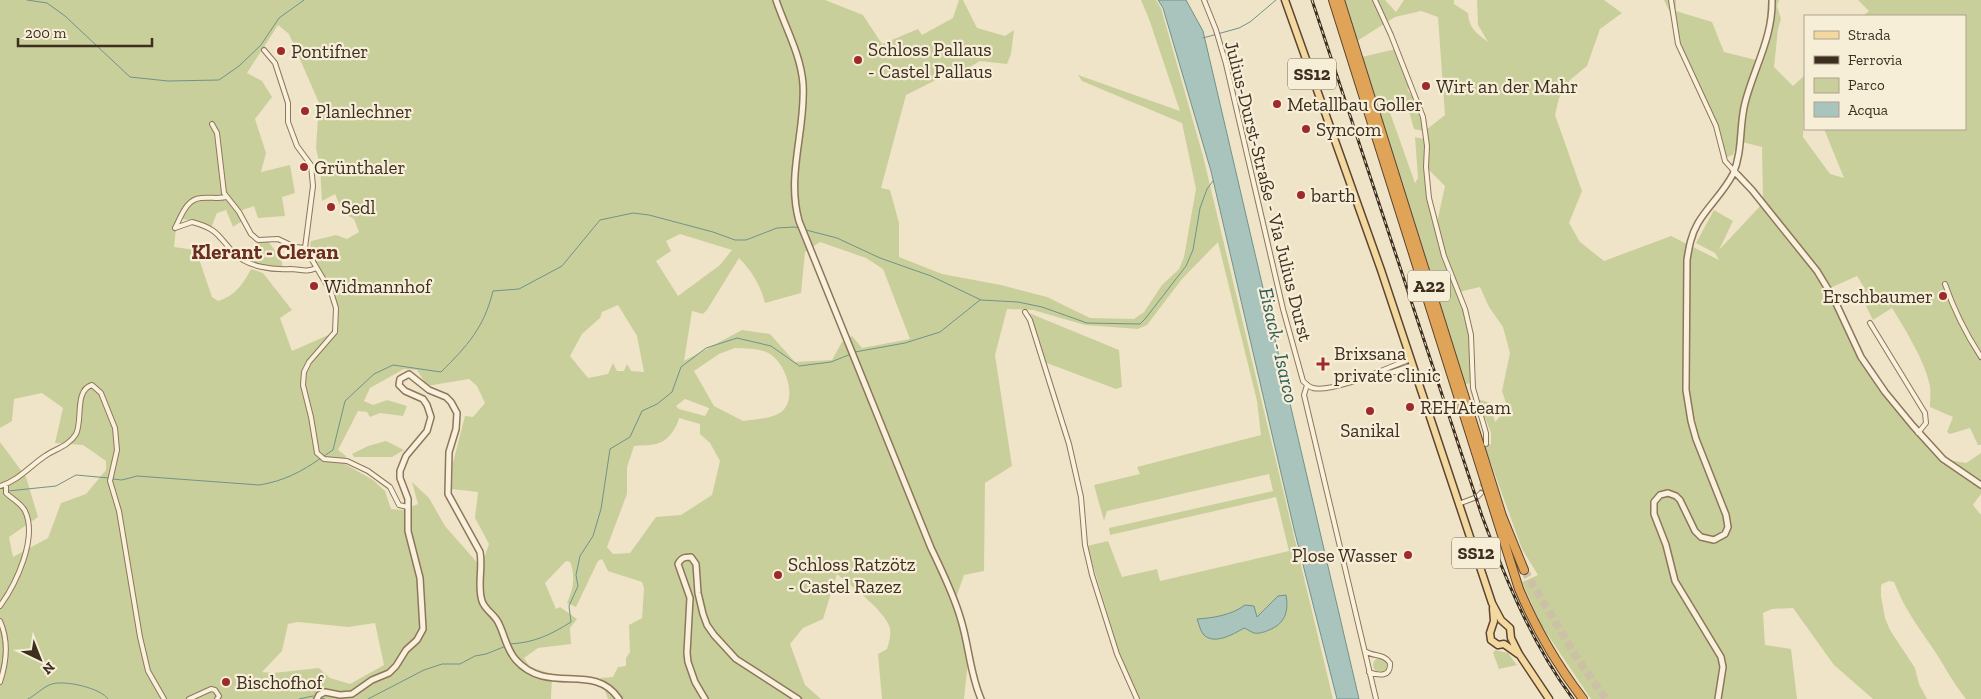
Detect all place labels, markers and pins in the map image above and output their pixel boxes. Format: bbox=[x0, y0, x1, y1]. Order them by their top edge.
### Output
place label: Schloss Pallaus - Castel Pallaus bbox=[868, 38, 992, 83]
place label: Pontifner bbox=[291, 40, 368, 63]
marker: Pontifner bbox=[275, 45, 287, 57]
marker: Schloss Pallaus - Castel Pallaus bbox=[852, 54, 864, 66]
place label: Wirt an der Mahr bbox=[1436, 75, 1578, 98]
marker: Wirt an der Mahr bbox=[1420, 80, 1432, 92]
place label: Metallbau Goller bbox=[1287, 93, 1423, 116]
marker: Metallbau Goller bbox=[1271, 98, 1283, 110]
place label: Planlechner bbox=[315, 100, 412, 123]
marker: Planlechner bbox=[299, 105, 311, 117]
place label: Syncom bbox=[1316, 118, 1382, 141]
marker: Syncom bbox=[1300, 123, 1312, 135]
place label: Grünthaler bbox=[314, 156, 406, 179]
marker: Grünthaler bbox=[298, 161, 310, 173]
place label: barth bbox=[1310, 184, 1356, 207]
marker: barth bbox=[1295, 189, 1307, 201]
place label: Sedl bbox=[341, 196, 376, 219]
marker: Sedl bbox=[325, 201, 337, 213]
place label: Widmannhof bbox=[324, 275, 433, 298]
marker: Widmannhof bbox=[308, 280, 320, 292]
place label: Erschbaumer bbox=[1823, 285, 1933, 308]
marker: Erschbaumer bbox=[1937, 290, 1949, 302]
place label: Brixsana private clinic bbox=[1334, 342, 1441, 387]
marker: Brixsana private clinic bbox=[1316, 357, 1330, 371]
place label: REHAteam bbox=[1420, 396, 1511, 419]
marker: REHAteam bbox=[1404, 401, 1416, 413]
marker: Sanikal bbox=[1364, 405, 1376, 417]
place label: Sanikal bbox=[1340, 419, 1400, 442]
place label: Plose Wasser bbox=[1292, 544, 1398, 567]
marker: Plose Wasser bbox=[1402, 549, 1414, 561]
place label: Schloss Ratzötz - Castel Razez bbox=[788, 553, 916, 598]
marker: Schloss Ratzötz - Castel Razez bbox=[772, 569, 784, 581]
place label: Bischofhof bbox=[236, 671, 324, 694]
marker: Bischofhof bbox=[220, 676, 232, 688]

